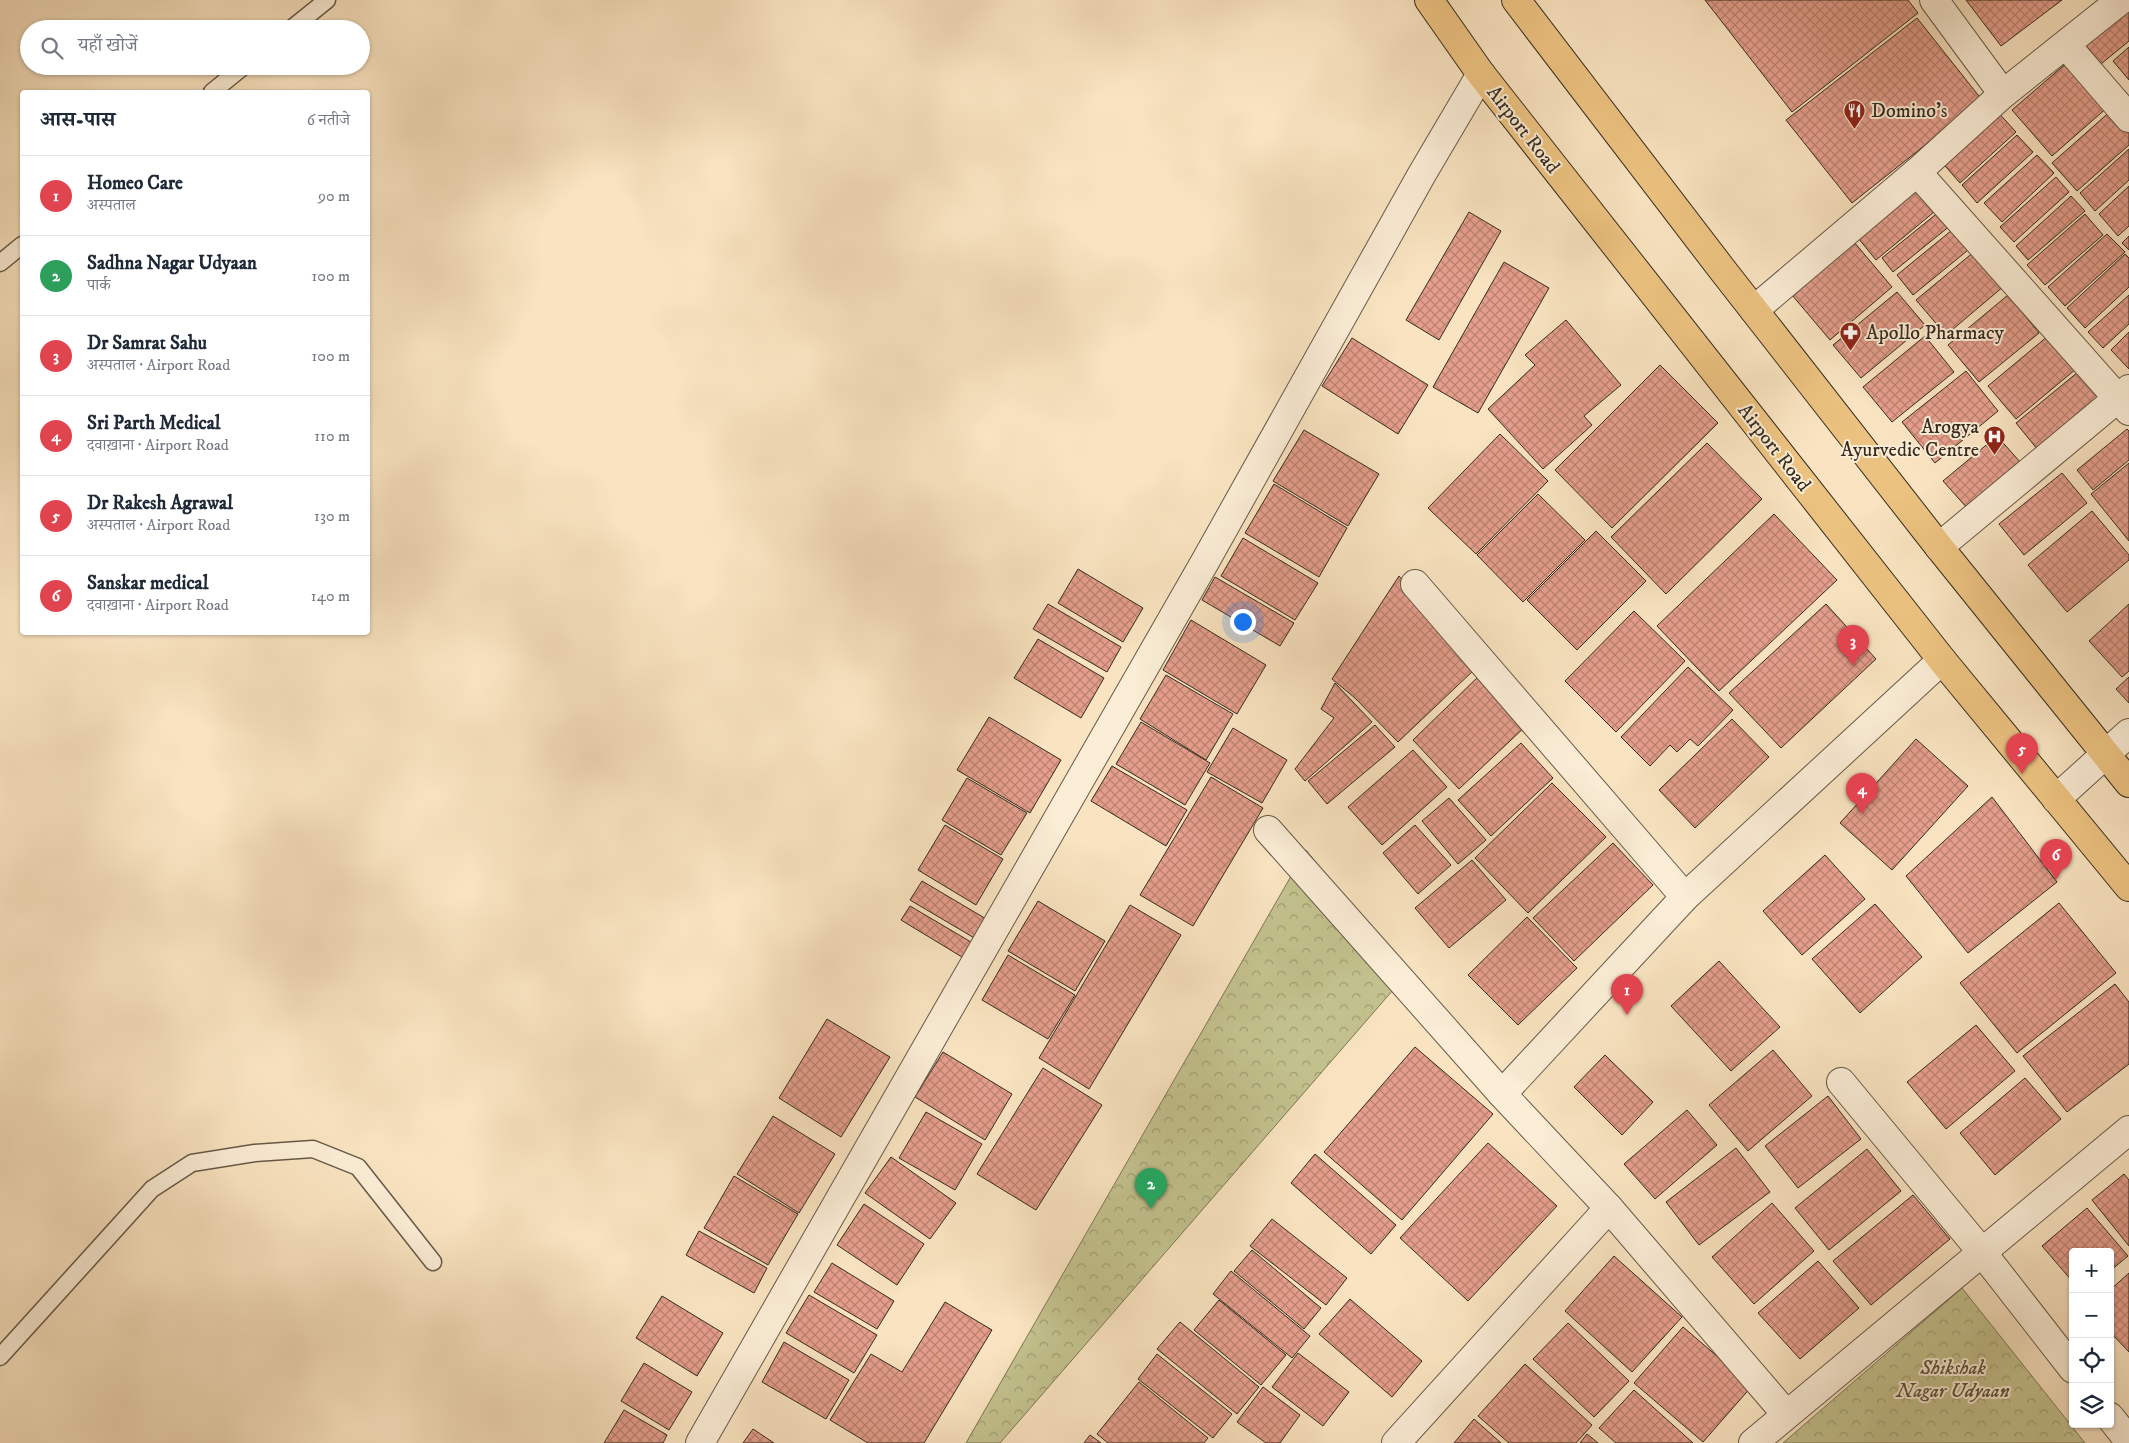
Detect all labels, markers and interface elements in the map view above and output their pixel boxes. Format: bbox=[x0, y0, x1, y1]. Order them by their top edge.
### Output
search box bbox=[20, 20, 370, 75]
icon: search bbox=[38, 34, 66, 62]
text: यहाँ खोजें bbox=[78, 34, 138, 57]
street label: Airport Road bbox=[1481, 81, 1565, 179]
restaurant icon: Domino's bbox=[1843, 98, 1867, 129]
place label: Domino's bbox=[1871, 99, 1948, 124]
text: आस-पास bbox=[40, 107, 115, 133]
text: 6 नतीजे bbox=[307, 110, 350, 130]
text: Homeo Care bbox=[87, 172, 183, 195]
text: 1 bbox=[53, 186, 59, 206]
text: 90 m bbox=[318, 186, 350, 206]
text: अस्पताल bbox=[87, 195, 136, 215]
text: Sadhna Nagar Udyaan bbox=[87, 252, 257, 275]
text: 2 bbox=[52, 266, 60, 286]
text: 100 m bbox=[312, 266, 350, 286]
text: पार्क bbox=[87, 275, 111, 295]
pharmacy icon: Apollo Pharmacy bbox=[1838, 320, 1862, 351]
place label: Apollo Pharmacy bbox=[1866, 321, 2005, 346]
text: Dr Samrat Sahu bbox=[87, 332, 207, 355]
text: 3 bbox=[53, 346, 59, 366]
text: 100 m bbox=[312, 346, 350, 366]
text: अस्पताल · Airport Road bbox=[87, 355, 230, 375]
street label: Airport Road bbox=[1732, 399, 1816, 497]
text: Sri Parth Medical bbox=[87, 412, 221, 435]
place label: Arogya Ayurvedic Centre bbox=[1841, 415, 1979, 463]
hospital icon: Arogya Ayurvedic Centre bbox=[1983, 425, 2007, 456]
text: 4 bbox=[51, 426, 61, 446]
text: 110 m bbox=[314, 426, 350, 446]
text: दवाख़ाना · Airport Road bbox=[87, 435, 229, 455]
text: Dr Rakesh Agrawal bbox=[87, 492, 233, 515]
text: 5 bbox=[52, 506, 60, 526]
text: 130 m bbox=[314, 506, 350, 526]
text: अस्पताल · Airport Road bbox=[87, 515, 230, 535]
text: Sanskar medical bbox=[87, 572, 208, 595]
text: 6 bbox=[52, 586, 60, 606]
text: 140 m bbox=[311, 586, 350, 606]
text: दवाख़ाना · Airport Road bbox=[87, 595, 229, 615]
your location bbox=[1230, 609, 1256, 635]
pin: 3 bbox=[1837, 625, 1869, 666]
pin: 5 bbox=[2006, 733, 2038, 774]
pin: 4 bbox=[1846, 773, 1878, 814]
pin: 6 bbox=[2040, 839, 2072, 880]
pin: 1 bbox=[1611, 974, 1643, 1015]
pin: 2 bbox=[1135, 1168, 1167, 1209]
map controls bbox=[2069, 1248, 2114, 1428]
button: + bbox=[2069, 1248, 2114, 1293]
button: − bbox=[2069, 1293, 2114, 1338]
button: locate bbox=[2069, 1338, 2114, 1383]
park label: Shikshak Nagar Udyaan bbox=[1895, 1356, 2010, 1404]
button: layers bbox=[2069, 1383, 2114, 1428]

